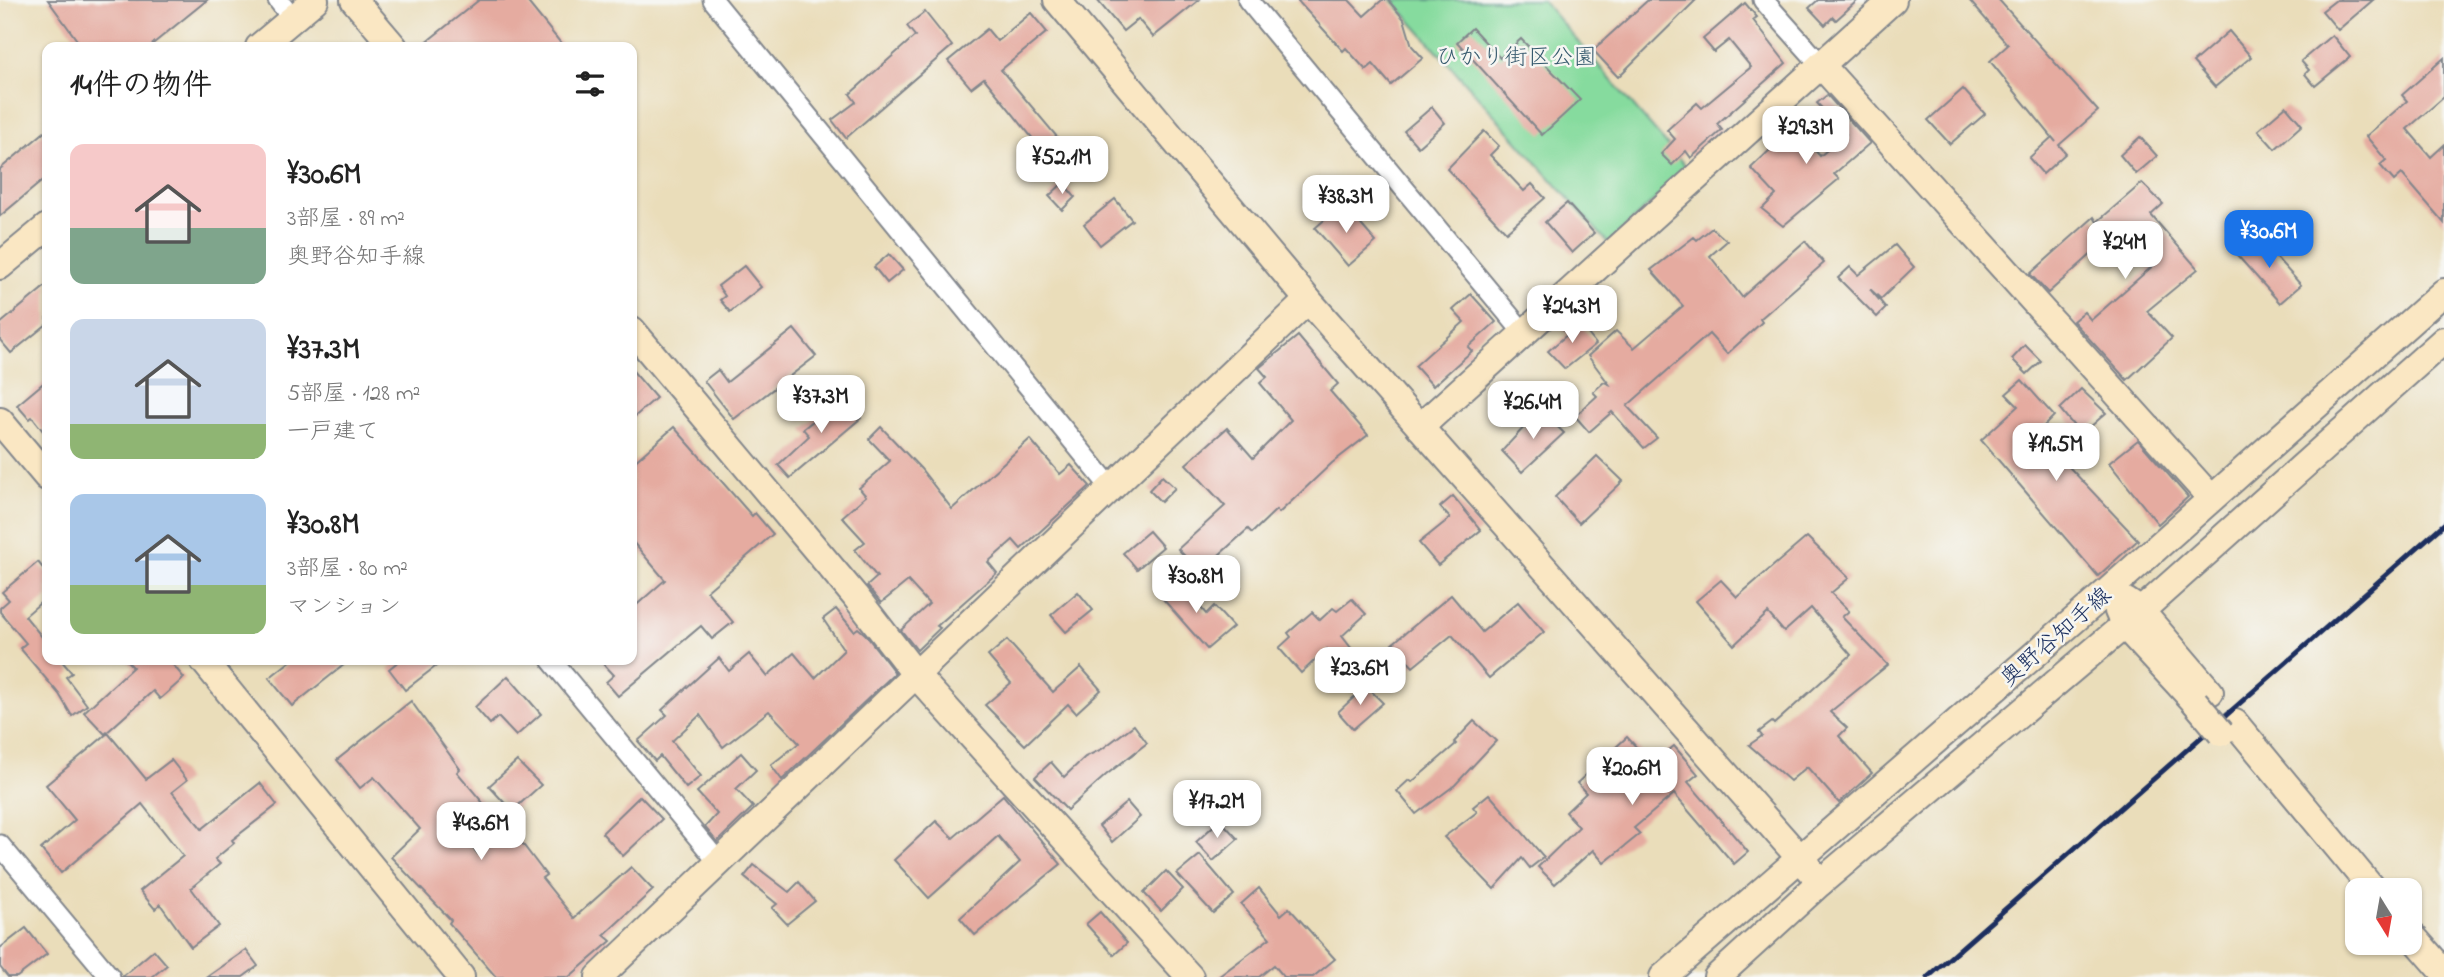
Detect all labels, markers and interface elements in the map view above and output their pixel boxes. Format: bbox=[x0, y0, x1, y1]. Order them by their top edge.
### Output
park label: ひかり街区公園 bbox=[1436, 42, 1597, 75]
text: 14件の物件 bbox=[70, 65, 212, 109]
icon: filters bbox=[571, 65, 609, 103]
pin: ¥29.3M bbox=[1749, 106, 1863, 166]
text: ¥29.3M bbox=[1778, 112, 1834, 145]
pin: ¥52.1M bbox=[1005, 136, 1119, 196]
text: ¥52.1M bbox=[1032, 142, 1092, 175]
text: ¥30.6M bbox=[287, 154, 362, 198]
icon: home bbox=[126, 172, 210, 256]
pin: ¥38.3M bbox=[1289, 176, 1403, 235]
text: ¥38.3M bbox=[1318, 181, 1374, 214]
text: 3部屋 · 89 m² bbox=[287, 203, 405, 236]
pin: ¥30.6M bbox=[2212, 210, 2326, 270]
text: ¥30.6M bbox=[2240, 216, 2298, 249]
pin: ¥24M bbox=[2084, 222, 2166, 281]
text: ¥24M bbox=[2103, 227, 2147, 260]
text: 奥野谷知手線 bbox=[287, 241, 425, 274]
pin: ¥24.3M bbox=[1515, 286, 1629, 345]
text: ¥24.3M bbox=[1543, 291, 1601, 324]
text: ¥37.3M bbox=[287, 329, 360, 373]
icon: home bbox=[126, 347, 210, 431]
pin: ¥37.3M bbox=[764, 376, 878, 435]
text: 5部屋 · 128 m² bbox=[287, 378, 420, 411]
text: ¥37.3M bbox=[793, 381, 849, 414]
pin: ¥26.4M bbox=[1476, 382, 1590, 441]
text: ¥26.4M bbox=[1504, 387, 1562, 420]
text: 一戸建て bbox=[287, 416, 379, 449]
pin: ¥19.5M bbox=[1999, 424, 2113, 483]
text: ¥19.5M bbox=[2028, 429, 2084, 462]
text: ¥30.8M bbox=[287, 504, 360, 548]
icon: home bbox=[126, 522, 210, 606]
text: 3部屋 · 80 m² bbox=[287, 553, 408, 586]
pin: ¥30.8M bbox=[1139, 556, 1253, 615]
text: ¥30.8M bbox=[1168, 561, 1224, 594]
street label: 奥野谷知手線 bbox=[1994, 580, 2120, 696]
text: マンション bbox=[287, 591, 401, 624]
pin: ¥23.6M bbox=[1303, 648, 1417, 707]
text: ¥23.6M bbox=[1331, 653, 1389, 686]
pin: ¥20.6M bbox=[1575, 748, 1689, 807]
text: ¥20.6M bbox=[1602, 753, 1662, 786]
pin: ¥17.2M bbox=[1160, 780, 1274, 840]
text: ¥17.2M bbox=[1189, 786, 1245, 819]
pin: ¥43.6M bbox=[424, 802, 538, 862]
text: ¥43.6M bbox=[453, 808, 509, 841]
north arrow bbox=[2345, 878, 2422, 956]
map controls bbox=[2345, 878, 2422, 955]

